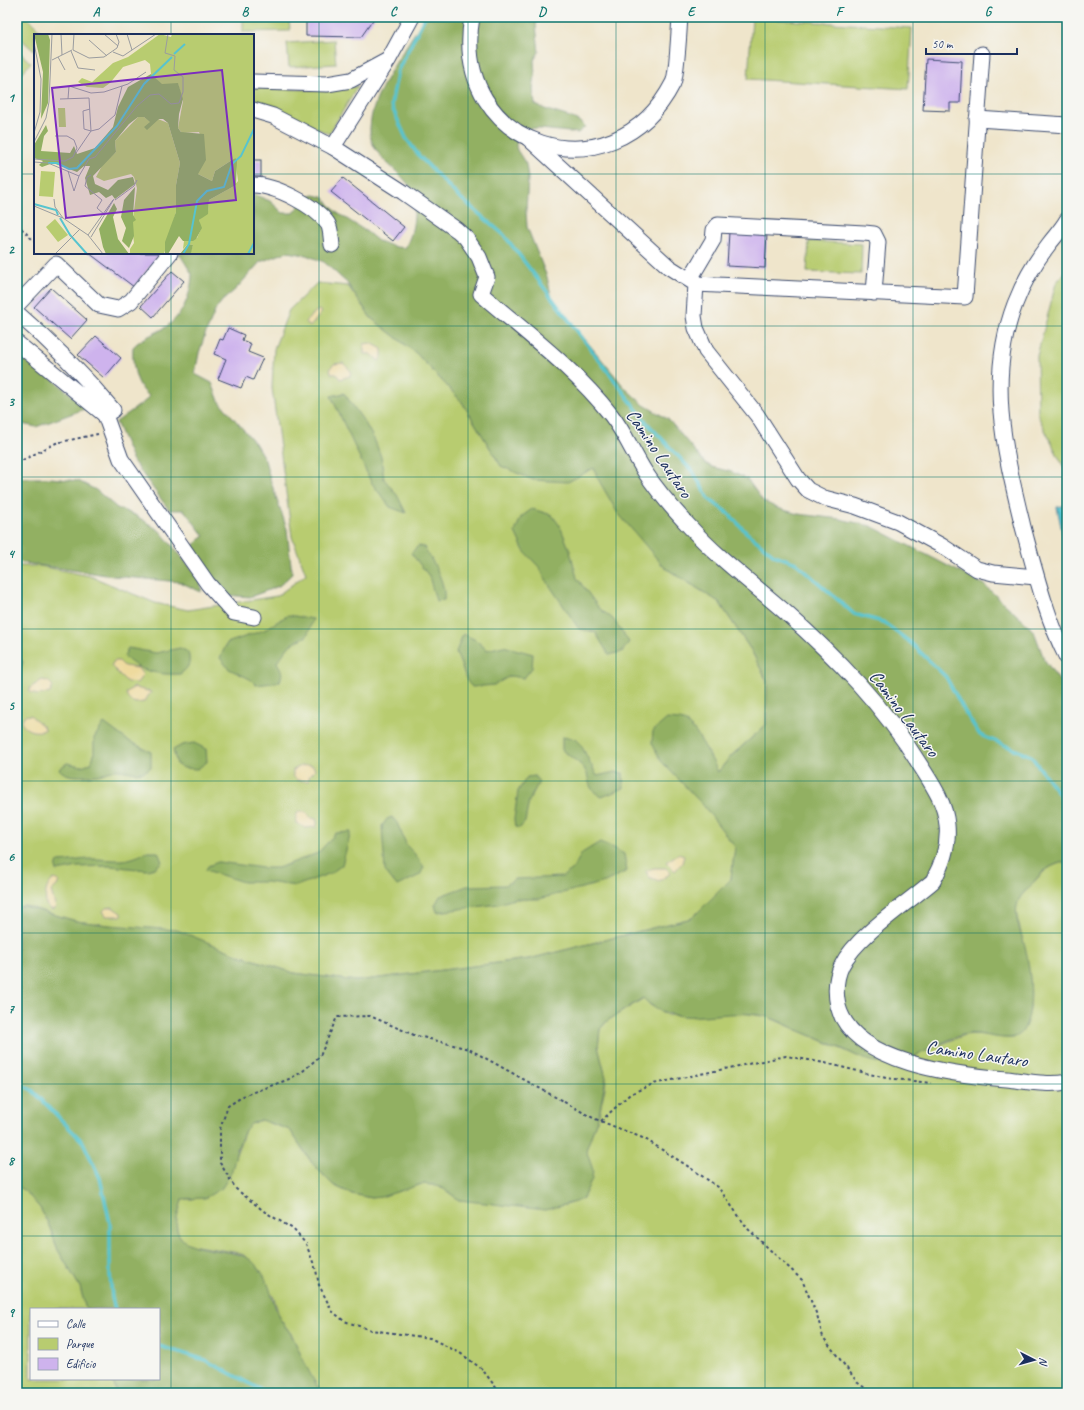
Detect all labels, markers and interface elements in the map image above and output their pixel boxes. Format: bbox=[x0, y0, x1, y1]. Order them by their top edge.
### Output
text: A bbox=[93, 4, 101, 20]
text: B bbox=[242, 4, 250, 20]
text: C bbox=[390, 4, 398, 20]
text: D bbox=[538, 4, 547, 20]
text: E bbox=[688, 4, 697, 20]
text: F bbox=[836, 4, 845, 20]
text: G bbox=[985, 4, 993, 20]
scale bar bbox=[926, 30, 1017, 56]
inset map bbox=[34, 34, 254, 254]
text: 50 m bbox=[932, 36, 954, 52]
text: 1 bbox=[8, 90, 16, 106]
text: 2 bbox=[8, 242, 15, 258]
text: 3 bbox=[8, 394, 15, 410]
street label: Camino Lautaro bbox=[621, 404, 698, 504]
text: 4 bbox=[8, 546, 16, 562]
street label: Camino Lautaro bbox=[864, 665, 945, 763]
text: 5 bbox=[8, 698, 15, 714]
text: 6 bbox=[8, 849, 15, 865]
text: 7 bbox=[8, 1001, 15, 1017]
street label: Camino Lautaro bbox=[925, 1035, 1030, 1073]
text: 8 bbox=[8, 1153, 16, 1169]
text: 9 bbox=[8, 1305, 15, 1321]
legend bbox=[30, 1308, 160, 1380]
text: Calle bbox=[66, 1316, 86, 1332]
text: Parque bbox=[66, 1336, 95, 1352]
north arrow bbox=[1014, 1340, 1054, 1380]
text: Edificio bbox=[66, 1356, 96, 1372]
text: N bbox=[1036, 1357, 1051, 1367]

